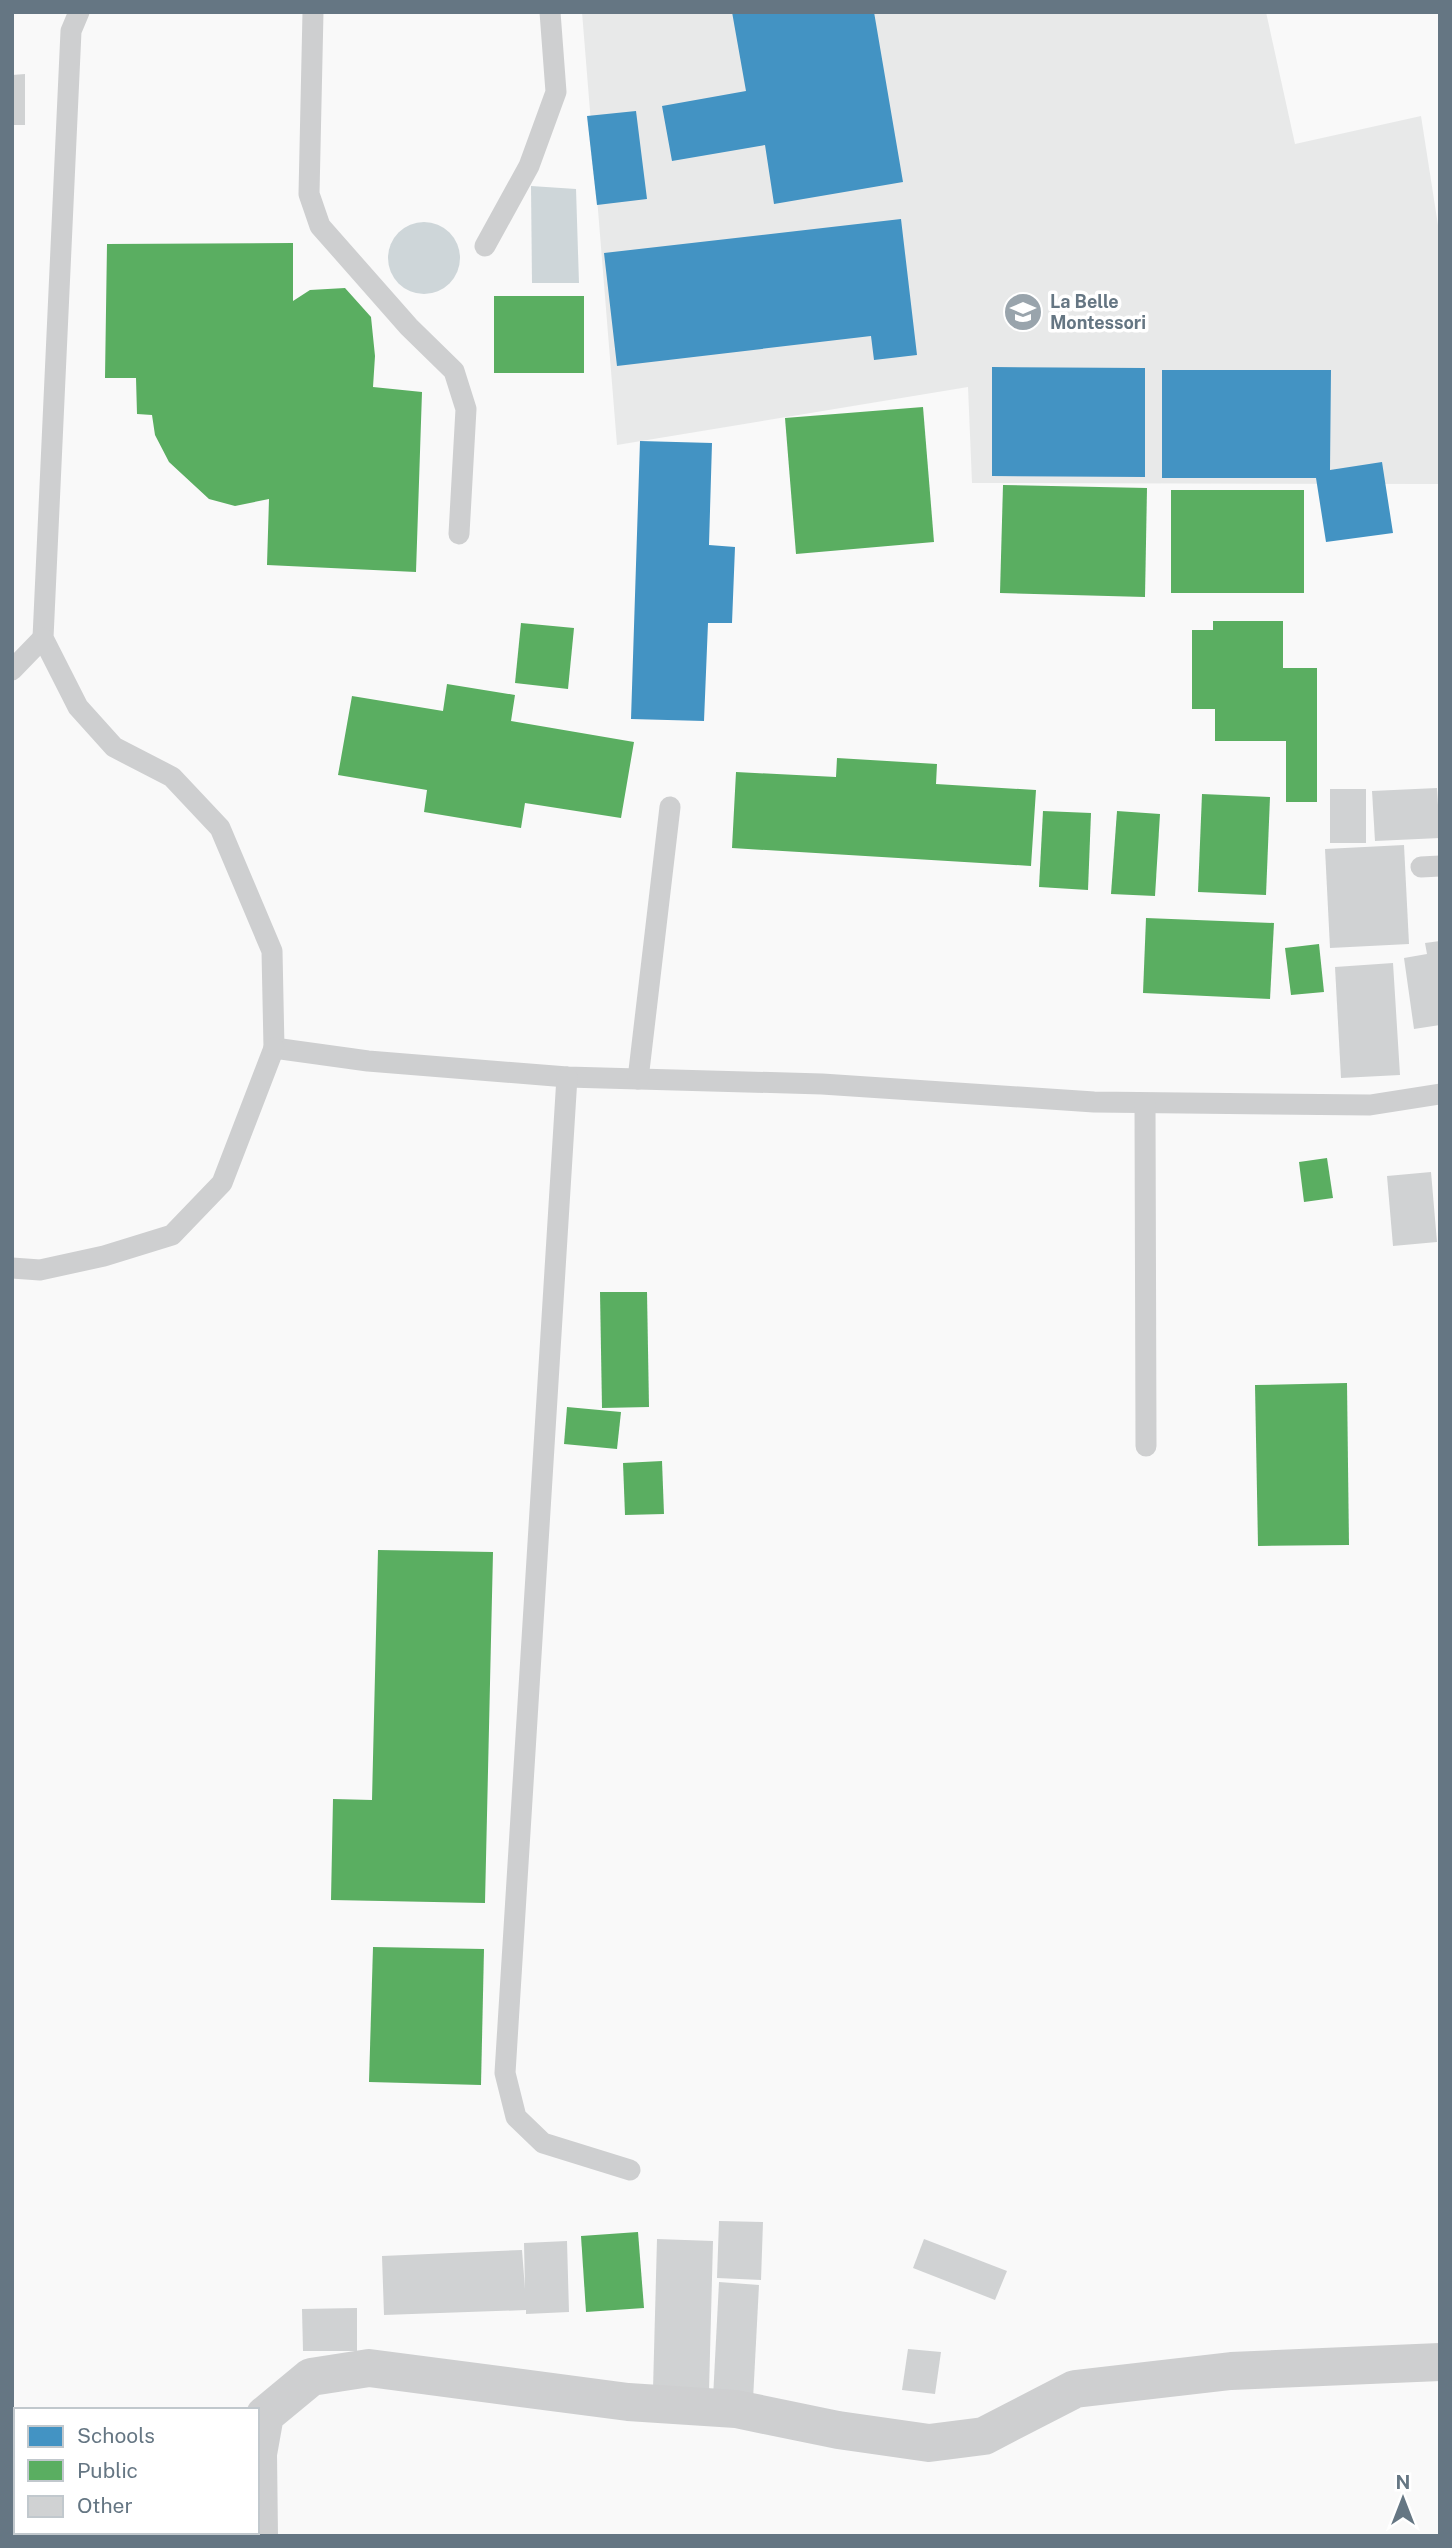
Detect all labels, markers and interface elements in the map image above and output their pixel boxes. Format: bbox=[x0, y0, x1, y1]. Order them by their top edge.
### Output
school or university icon: La Belle Montessori bbox=[1002, 291, 1044, 333]
place label: La Belle Montessori bbox=[1050, 291, 1146, 333]
legend bbox=[14, 2408, 259, 2534]
text: Schools bbox=[77, 2423, 155, 2448]
text: Public bbox=[77, 2458, 138, 2483]
north arrow bbox=[1368, 2464, 1438, 2534]
text: N bbox=[1396, 2471, 1410, 2493]
text: Other bbox=[77, 2493, 133, 2518]

